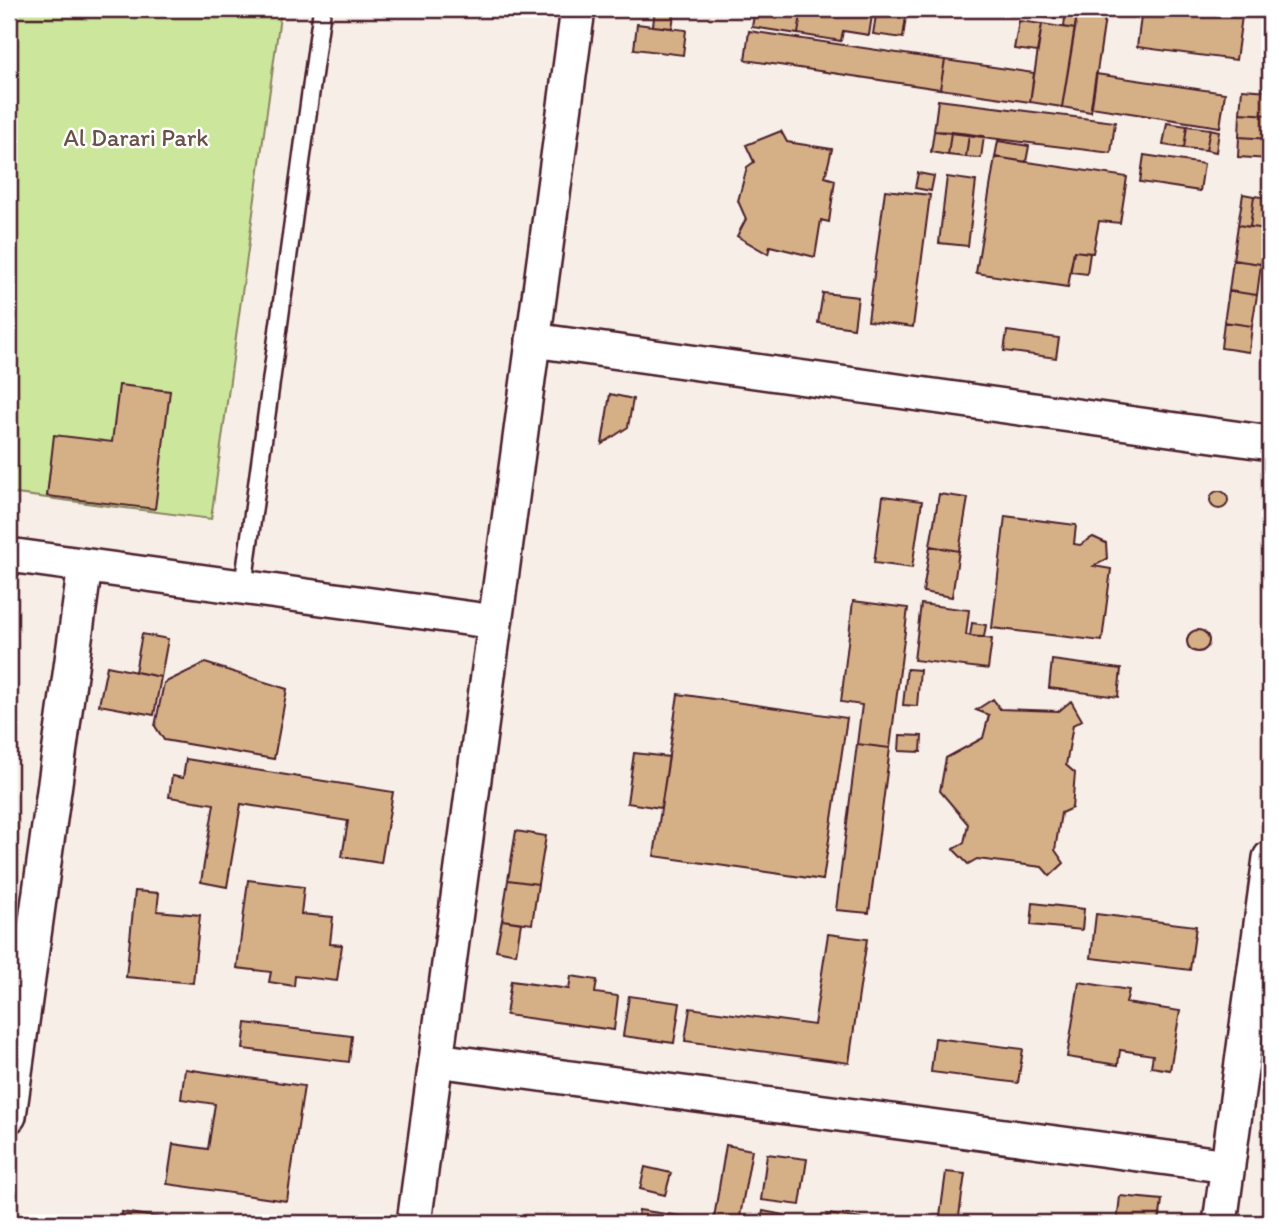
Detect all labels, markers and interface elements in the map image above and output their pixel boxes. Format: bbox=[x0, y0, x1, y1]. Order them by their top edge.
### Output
park label: Al Darari Park bbox=[63, 123, 209, 152]

